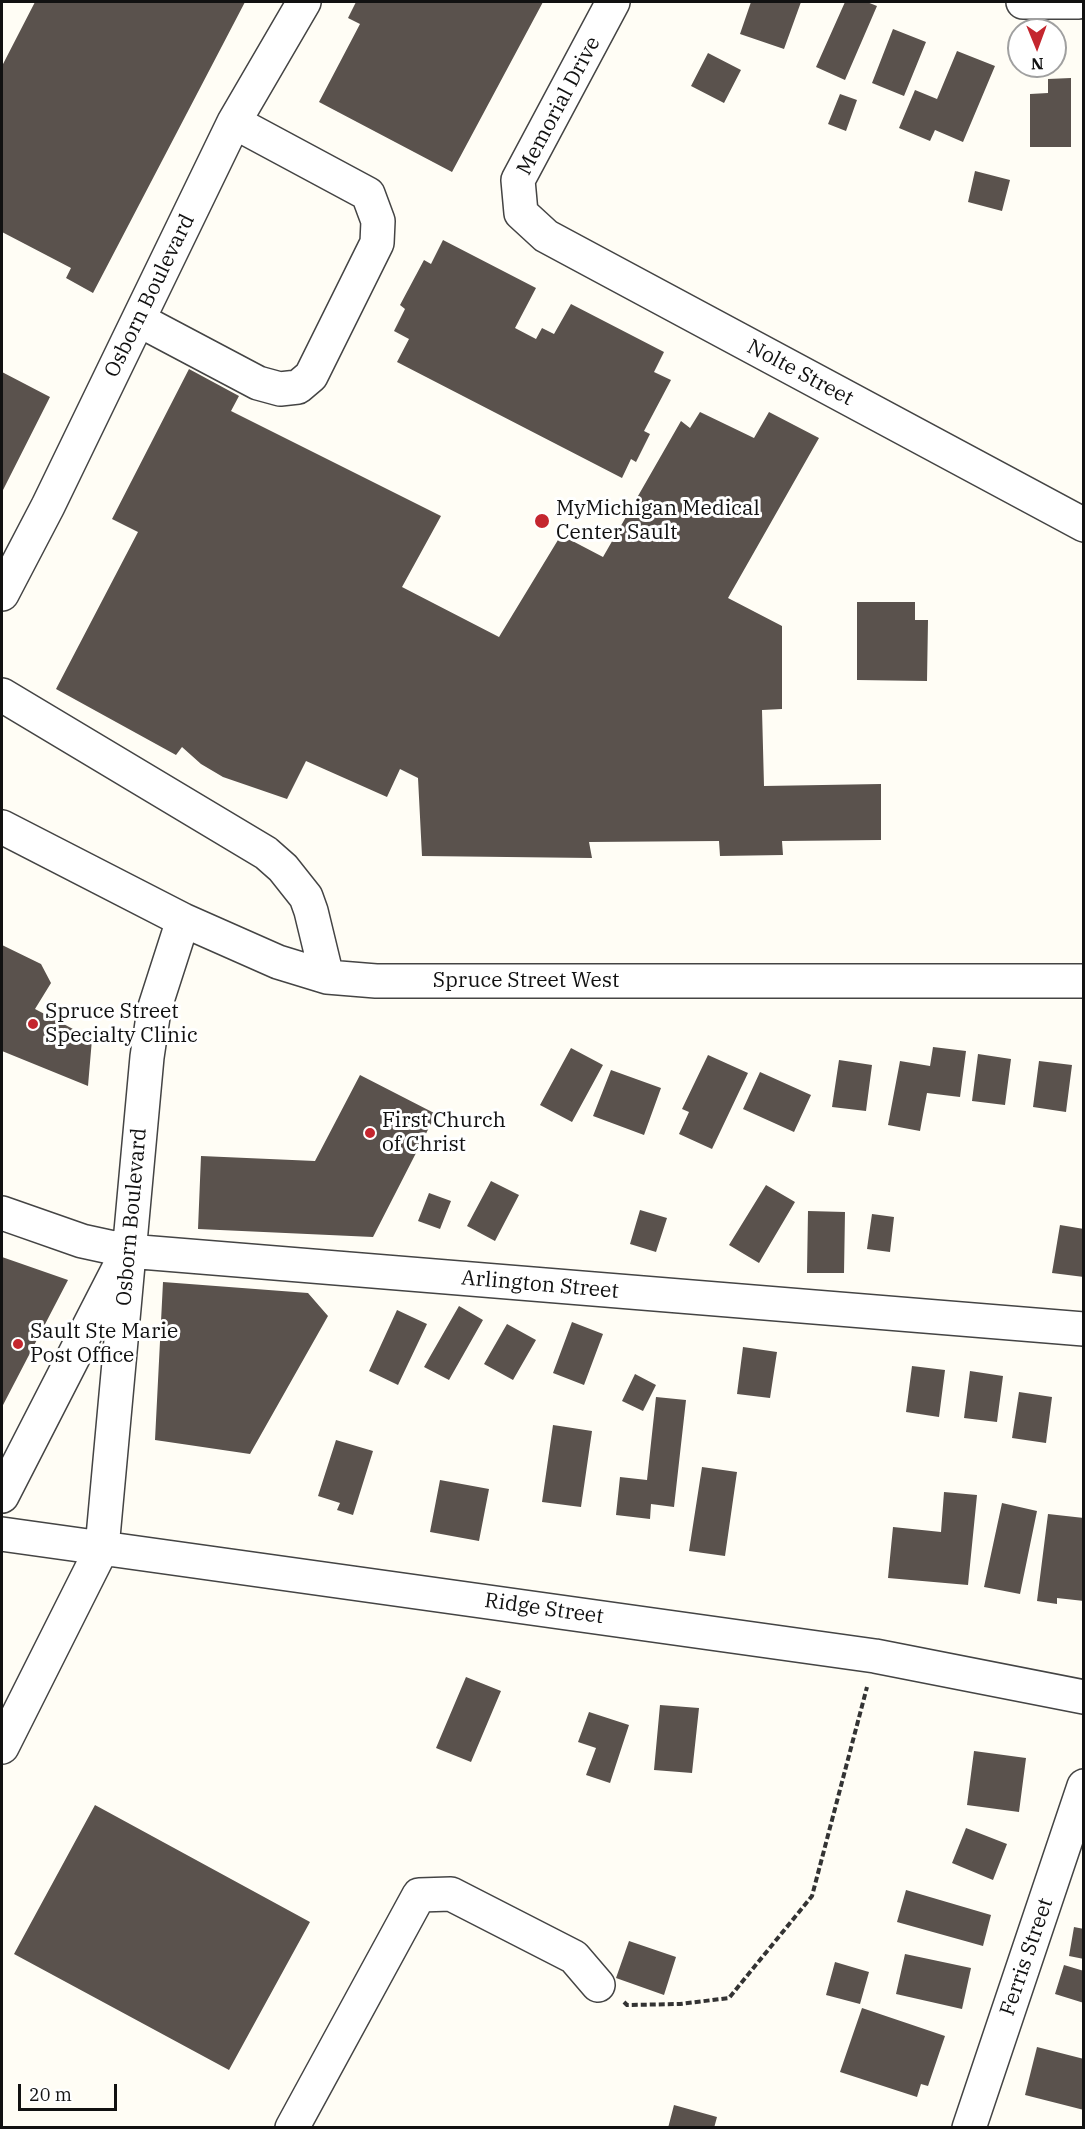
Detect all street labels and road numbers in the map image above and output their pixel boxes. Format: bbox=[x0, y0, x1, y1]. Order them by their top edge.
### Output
street label: Memorial Drive bbox=[512, 33, 606, 179]
street label: Osborn Boulevard bbox=[100, 210, 200, 382]
street label: Nolte Street bbox=[742, 334, 858, 412]
street label: Spruce Street West bbox=[433, 968, 619, 994]
street label: Osborn Boulevard bbox=[112, 1127, 152, 1307]
street label: Arlington Street bbox=[460, 1266, 620, 1304]
street label: Ridge Street bbox=[483, 1588, 605, 1630]
street label: Ferris Street bbox=[995, 1895, 1059, 2019]

